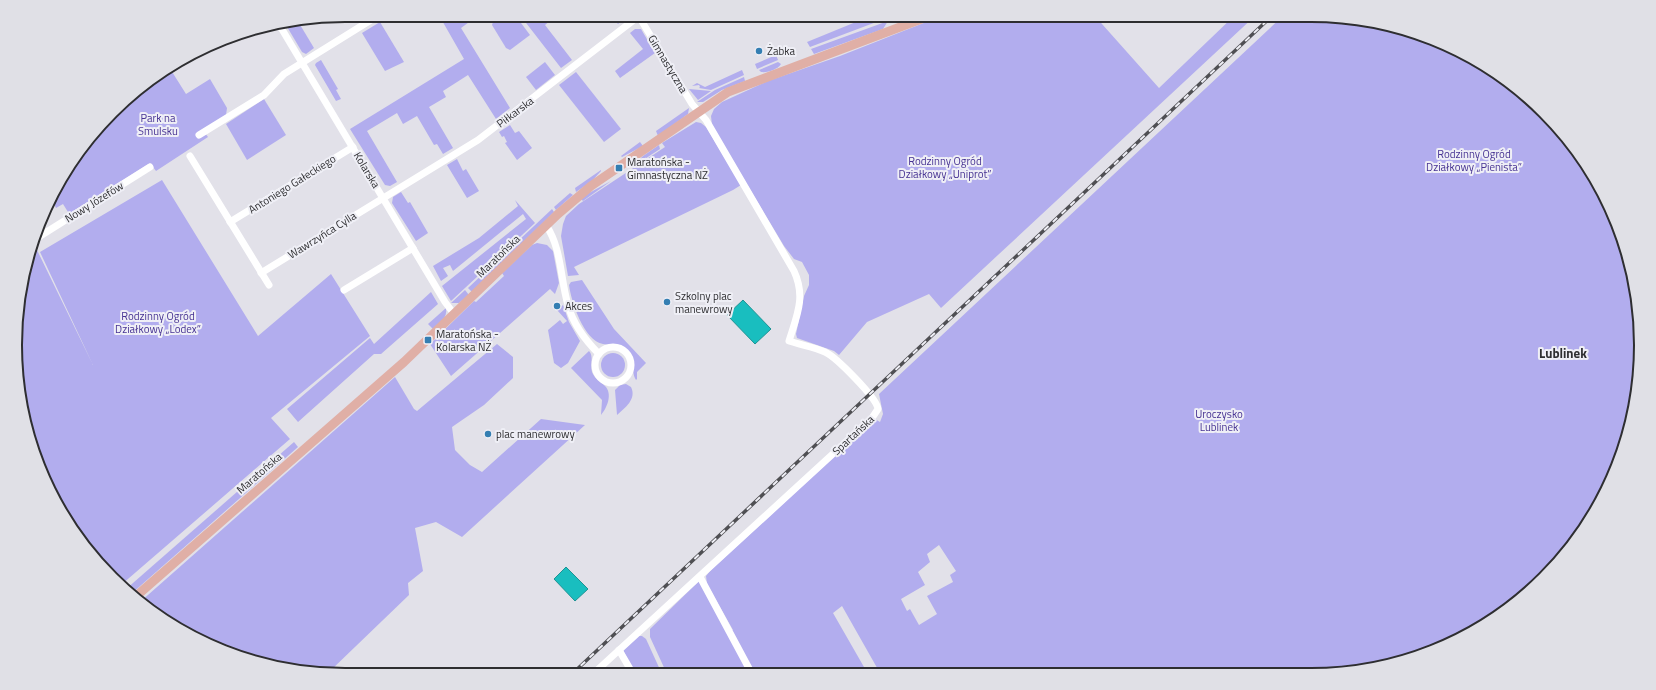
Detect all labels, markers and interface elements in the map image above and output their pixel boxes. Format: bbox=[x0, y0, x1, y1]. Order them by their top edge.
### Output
street label: Gimnastyczna bbox=[644, 32, 692, 96]
place label: Żabka bbox=[767, 43, 795, 59]
marker: Żabka bbox=[754, 46, 764, 56]
street label: Piłkarska bbox=[493, 92, 537, 131]
park label: Park na Smulsku bbox=[138, 110, 178, 139]
park label: Rodzinny Ogród Działkowy „Pienista” bbox=[1426, 146, 1522, 175]
street label: Kolarska bbox=[350, 149, 384, 192]
street label: Antoniego Gałeckiego bbox=[245, 150, 339, 217]
park label: Rodzinny Ogród Działkowy „Uniprot” bbox=[899, 153, 991, 182]
place label: Maratońska - Gimnastyczna NŻ bbox=[627, 154, 708, 183]
marker: Maratońska - Gimnastyczna NŻ bbox=[614, 163, 624, 173]
street label: Nowy Józefów bbox=[62, 177, 127, 226]
street label: Wawrzyńca Cylla bbox=[285, 207, 360, 262]
street label: Maratońska bbox=[472, 231, 524, 281]
place label: Szkolny plac manewrowy bbox=[675, 288, 733, 317]
marker: Szkolny plac manewrowy bbox=[662, 297, 672, 307]
place label: Akces bbox=[565, 298, 592, 314]
marker: Akces bbox=[552, 301, 562, 311]
park label: Rodzinny Ogród Działkowy „Lodex” bbox=[115, 308, 201, 337]
place label: Maratońska - Kolarska NŻ bbox=[436, 326, 499, 355]
marker: Maratońska - Kolarska NŻ bbox=[423, 335, 433, 345]
district label: Lublinek bbox=[1539, 343, 1587, 363]
park label: Uroczysko Lublinek bbox=[1195, 406, 1243, 435]
street label: Spartańska bbox=[828, 411, 878, 459]
place label: plac manewrowy bbox=[496, 426, 575, 442]
marker: plac manewrowy bbox=[483, 429, 493, 439]
street label: Maratońska bbox=[233, 448, 286, 497]

